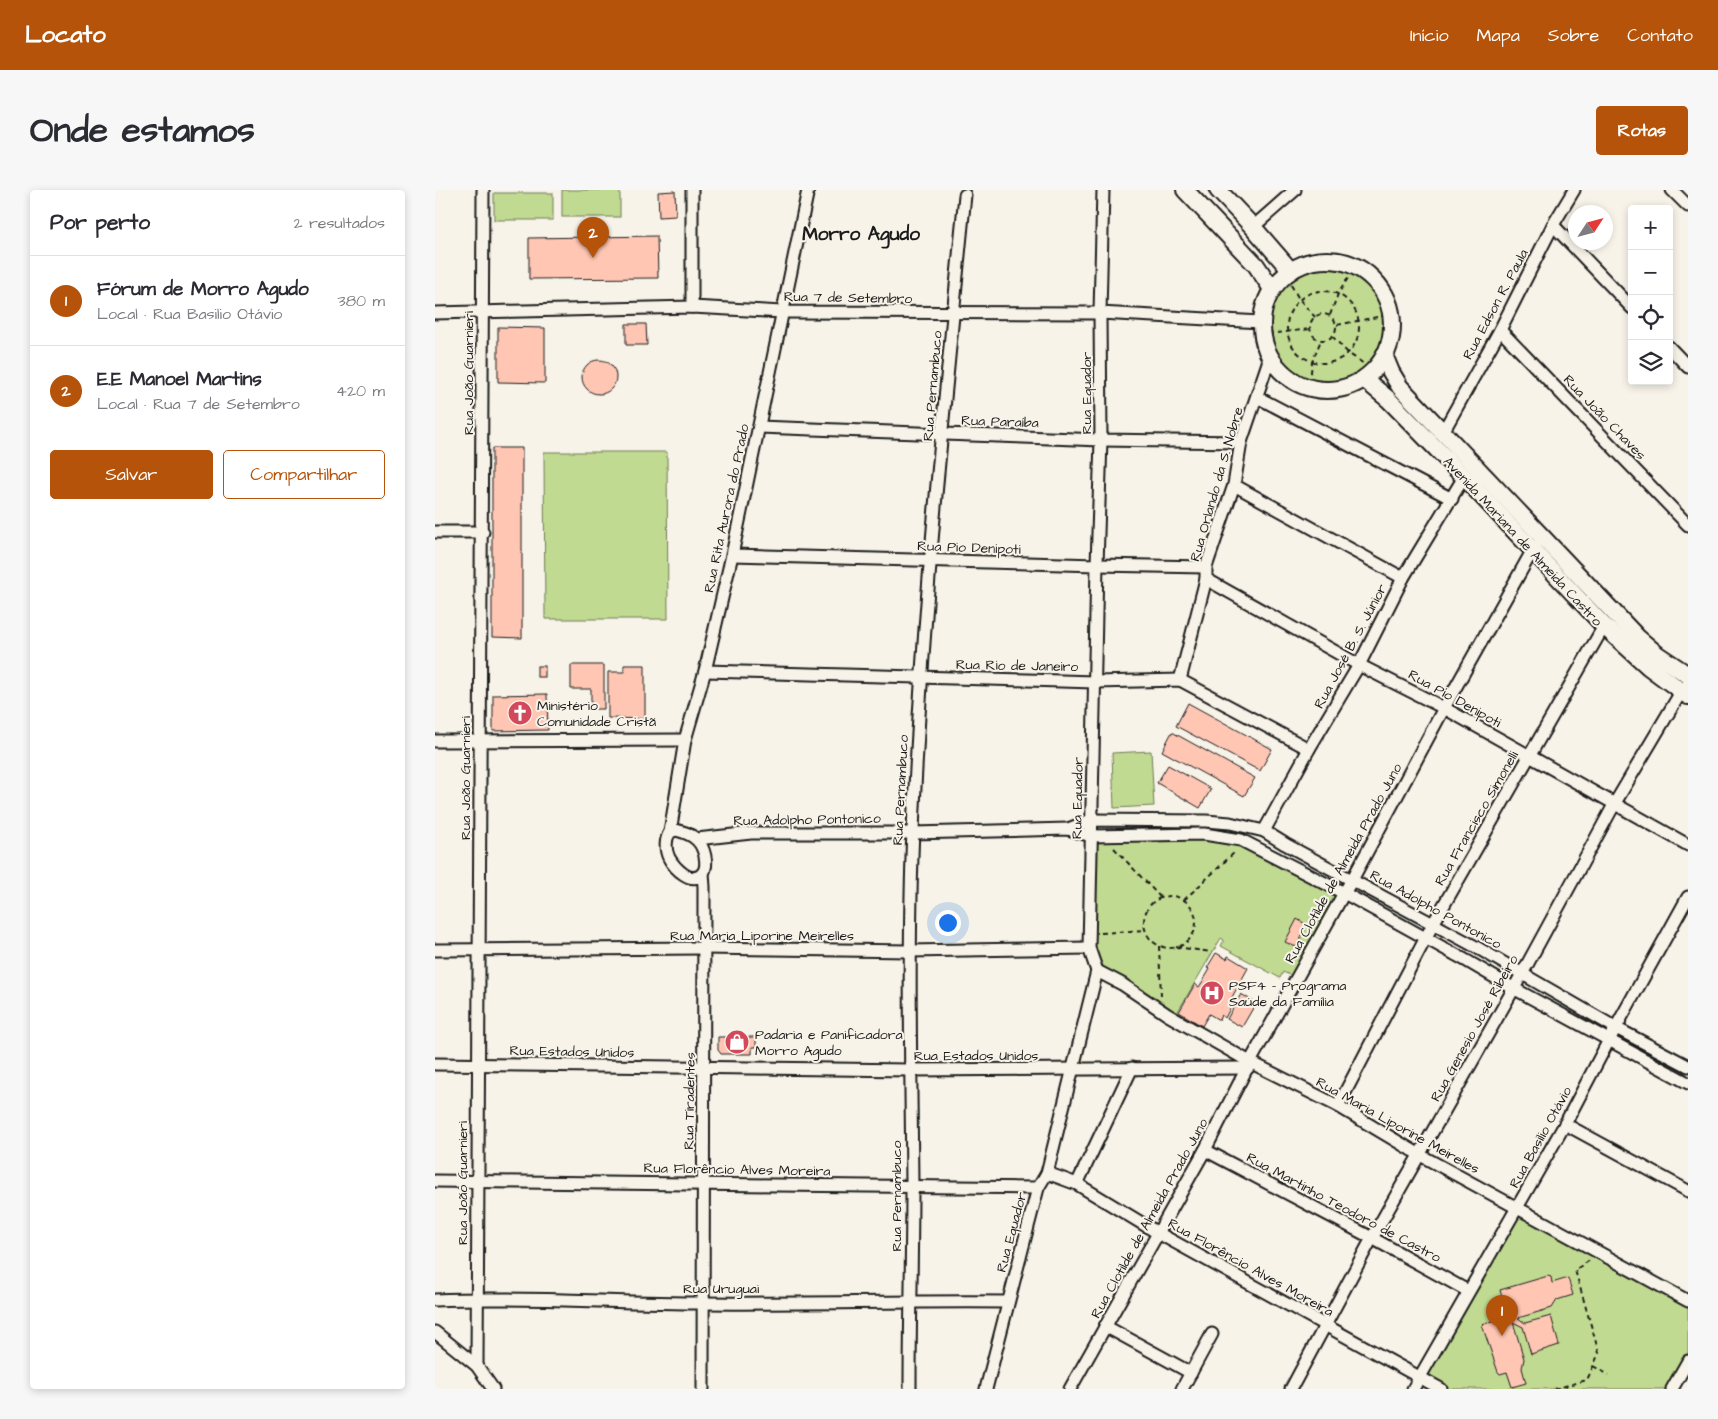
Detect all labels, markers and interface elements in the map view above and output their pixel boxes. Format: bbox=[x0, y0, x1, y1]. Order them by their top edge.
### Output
text: Locato bbox=[25, 18, 106, 52]
text: Início bbox=[1410, 23, 1449, 48]
text: Mapa bbox=[1477, 23, 1520, 48]
text: Sobre bbox=[1548, 23, 1599, 48]
text: Contato bbox=[1627, 23, 1693, 48]
text: Onde estamos bbox=[30, 106, 255, 155]
button: Rotas bbox=[1596, 106, 1688, 155]
north arrow bbox=[1568, 205, 1613, 250]
map controls bbox=[1628, 205, 1673, 385]
button: + bbox=[1628, 205, 1673, 250]
text: Por perto bbox=[50, 208, 150, 237]
text: 2 resultados bbox=[293, 212, 385, 234]
pin: 2 bbox=[577, 217, 609, 258]
district label: Morro Agudo bbox=[802, 221, 920, 249]
street label: Rua Edson R. Paula bbox=[1458, 246, 1534, 363]
button: − bbox=[1628, 250, 1673, 295]
text: Fórum de Morro Agudo bbox=[97, 276, 309, 303]
street label: Rua 7 de Setembro bbox=[784, 287, 913, 309]
text: 1 bbox=[65, 290, 67, 312]
text: 380 m bbox=[338, 290, 385, 312]
button: locate bbox=[1628, 295, 1673, 340]
text: Local · Rua Basilio Otávio bbox=[97, 303, 282, 325]
street label: Rua João Guarnieri bbox=[459, 311, 479, 435]
street label: Rua Pernambuco bbox=[918, 330, 948, 442]
button: layers bbox=[1628, 340, 1673, 385]
street label: Rua Equador bbox=[1077, 352, 1097, 434]
text: E.E Manoel Martins bbox=[97, 366, 262, 393]
street label: Rua João Chaves bbox=[1558, 371, 1650, 465]
text: 2 bbox=[61, 380, 71, 402]
text: 420 m bbox=[336, 380, 385, 402]
text: Local · Rua 7 de Setembro bbox=[97, 393, 300, 415]
street label: Rua Orlando da S. Nobre bbox=[1185, 404, 1249, 564]
street label: Rua Paraíba bbox=[961, 411, 1039, 433]
street label: Rua Rita Aurora do Prado bbox=[699, 422, 755, 594]
button: Salvar bbox=[50, 450, 213, 499]
button: Compartilhar bbox=[223, 450, 385, 499]
street label: Avenida Mariana de Almeida Castro bbox=[1438, 452, 1607, 631]
street label: Rua Pio Denipoti bbox=[917, 536, 1021, 560]
street label: Rua José B. S. Júnior bbox=[1310, 580, 1392, 712]
street label: Rua Rio de Janeiro bbox=[956, 655, 1079, 677]
street label: Rua Pio Denipoti bbox=[1404, 665, 1505, 733]
place label: Ministério Comunidade Cristã bbox=[537, 696, 656, 732]
church icon: Ministério Comunidade Cristã bbox=[507, 700, 533, 726]
street label: Rua João Guarnieri bbox=[456, 716, 476, 840]
street label: Rua Pernambuco bbox=[888, 734, 914, 846]
street label: Rua Francisco Simonelli bbox=[1430, 747, 1524, 890]
street label: Rua Equador bbox=[1067, 756, 1089, 839]
street label: Rua Clotilde de Almeida Prado Juno bbox=[1280, 760, 1407, 967]
street label: Rua Adolpho Pontonico bbox=[733, 809, 881, 831]
street label: Rua Adolpho Pontonico bbox=[1366, 865, 1505, 954]
your location bbox=[935, 910, 961, 936]
street label: Rua Maria Liporine Meirelles bbox=[670, 926, 854, 946]
street label: Rua Genesio José Ribeiro bbox=[1426, 951, 1524, 1106]
place label: PSF4 - Programa Saúde da Família bbox=[1229, 976, 1346, 1012]
hospital icon: PSF4 - Programa Saúde da Família bbox=[1199, 980, 1225, 1006]
place label: Padaria e Panificadora Morro Agudo bbox=[755, 1025, 903, 1061]
shop icon: Padaria e Panificadora Morro Agudo bbox=[724, 1029, 750, 1055]
street label: Rua Estados Unidos bbox=[509, 1041, 634, 1063]
street label: Rua Estados Unidos bbox=[914, 1046, 1038, 1066]
street label: Rua Tiradentes bbox=[679, 1052, 701, 1150]
street label: Rua Maria Liporine Meirelles bbox=[1312, 1072, 1483, 1179]
street label: Rua Basilio Otávio bbox=[1505, 1083, 1577, 1192]
street label: Rua Clotilde de Almeida Prado Juno bbox=[1086, 1115, 1213, 1322]
street label: Rua João Guarnieri bbox=[453, 1121, 473, 1245]
street label: Rua Pernambuco bbox=[887, 1140, 907, 1251]
street label: Rua Martinho Teodoro de Castro bbox=[1243, 1148, 1444, 1268]
street label: Rua Florêncio Alves Moreira bbox=[643, 1158, 830, 1182]
street label: Rua Equador bbox=[992, 1190, 1032, 1275]
street label: Rua Florêncio Alves Moreira bbox=[1164, 1214, 1337, 1322]
street label: Rua Uruguai bbox=[683, 1279, 759, 1299]
pin: 1 bbox=[1486, 1295, 1518, 1336]

